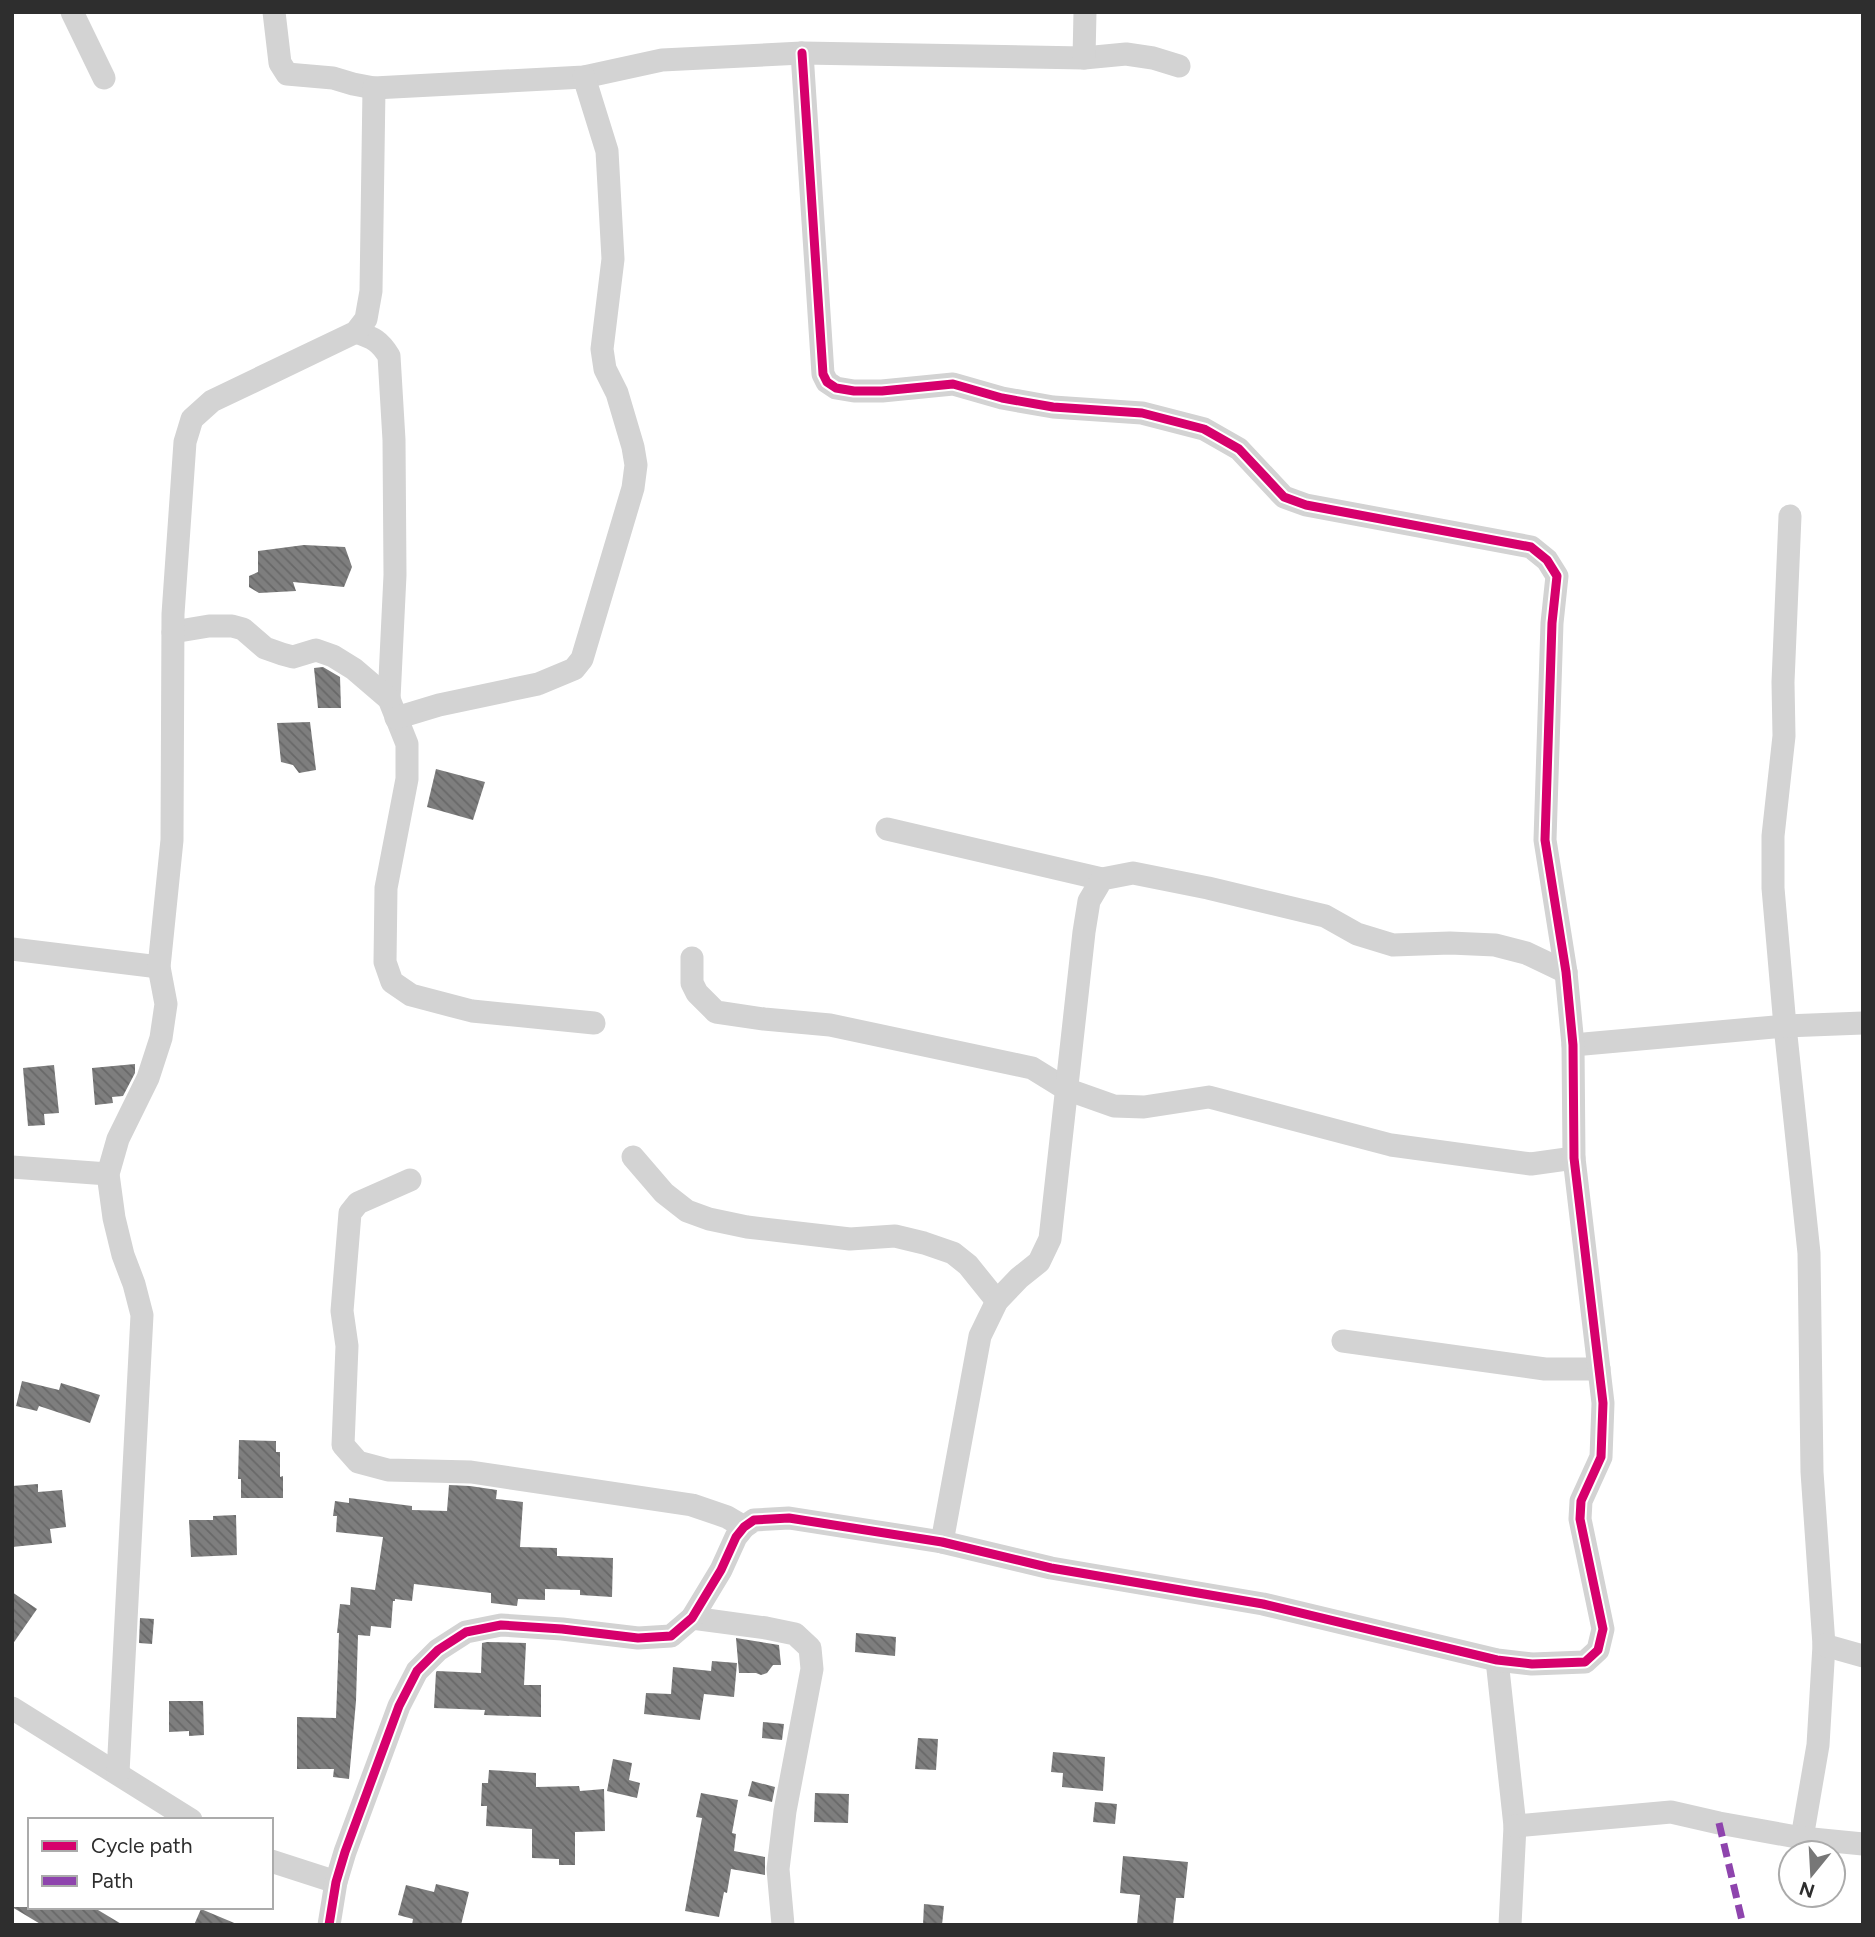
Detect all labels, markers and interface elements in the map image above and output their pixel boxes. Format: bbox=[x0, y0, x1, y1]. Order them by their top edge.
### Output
legend bbox=[28, 1818, 273, 1909]
text: Cycle path bbox=[91, 1833, 192, 1858]
north arrow bbox=[1777, 1839, 1847, 1909]
text: Path bbox=[91, 1868, 133, 1893]
text: N bbox=[1796, 1876, 1817, 1903]

